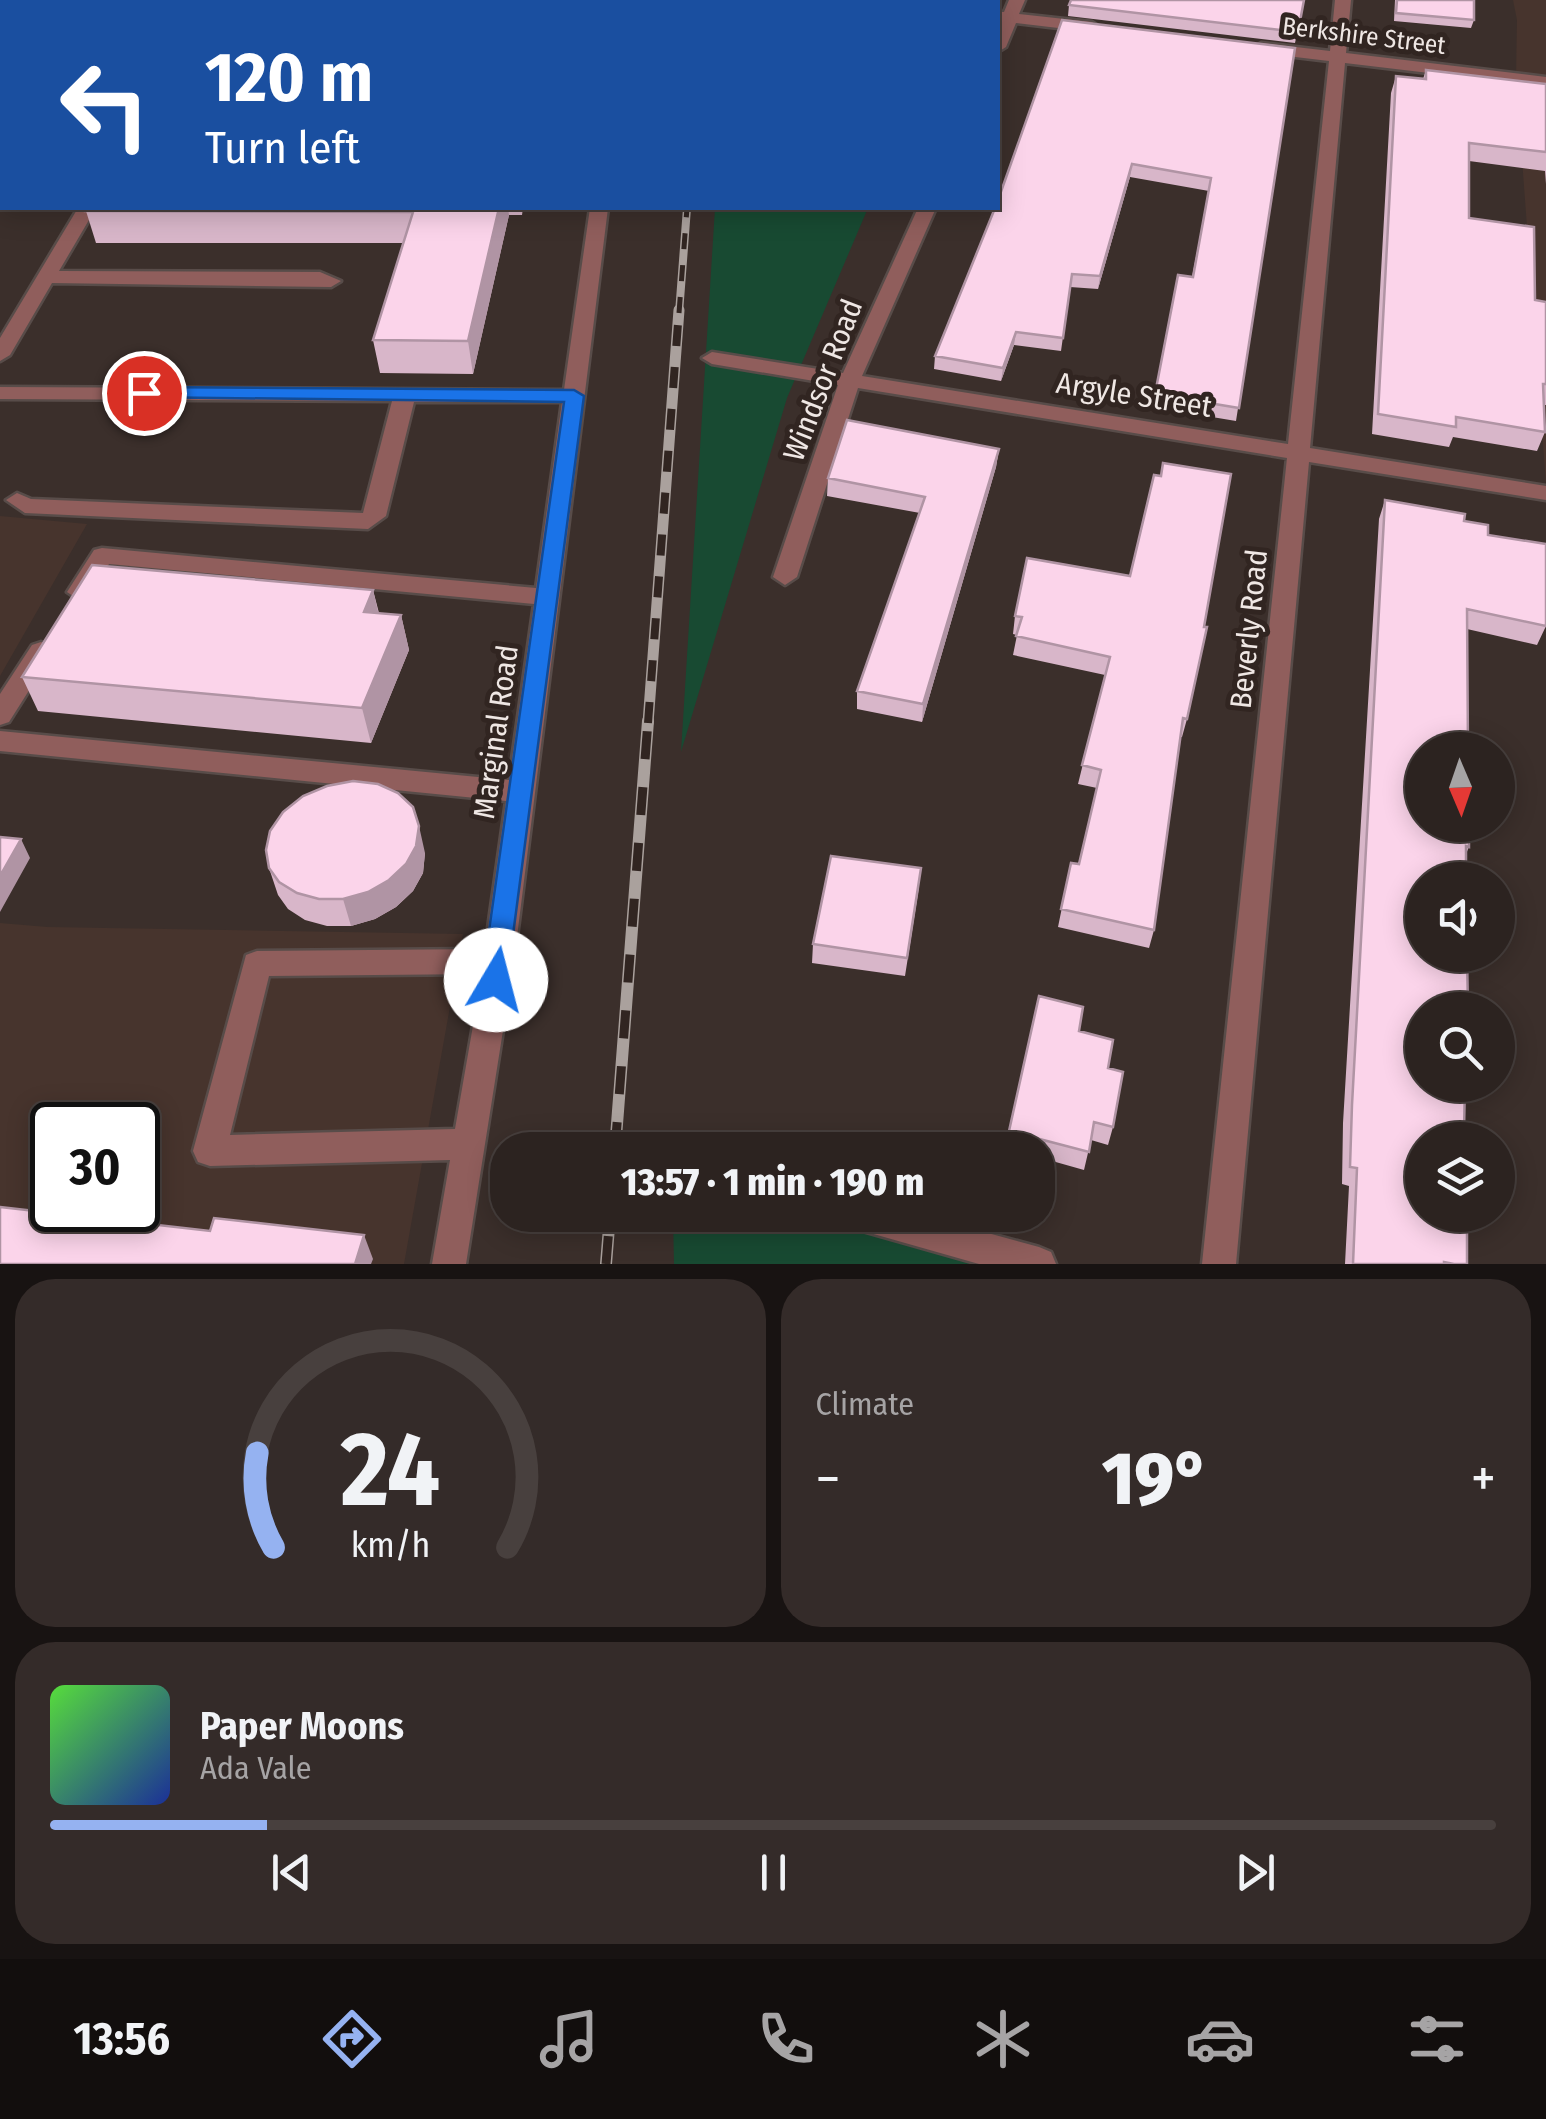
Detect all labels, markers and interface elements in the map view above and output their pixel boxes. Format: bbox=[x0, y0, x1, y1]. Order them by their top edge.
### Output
street label: Berkshire Street bbox=[1281, 11, 1448, 61]
text: 120 m bbox=[205, 36, 373, 120]
icon: left bbox=[40, 40, 170, 170]
text: Turn left bbox=[205, 121, 360, 175]
street label: Windsor Road bbox=[776, 294, 870, 466]
pin bbox=[102, 351, 187, 436]
street label: Argyle Street bbox=[1054, 365, 1214, 425]
icon: arrive bbox=[117, 366, 172, 421]
street label: Beverly Road bbox=[1223, 548, 1275, 710]
street label: Marginal Road bbox=[466, 643, 526, 821]
north arrow bbox=[1405, 732, 1515, 842]
map controls bbox=[1405, 732, 1515, 1232]
button: sound bbox=[1405, 862, 1515, 972]
position arrow bbox=[444, 928, 548, 1032]
button: search bbox=[1405, 992, 1515, 1102]
speed limit sign: 30 bbox=[30, 1102, 160, 1232]
button: layers bbox=[1405, 1122, 1515, 1232]
text: 13:57 · 1 min · 190 m bbox=[621, 1159, 924, 1205]
text: Climate bbox=[816, 1385, 914, 1423]
text: 24 bbox=[339, 1408, 440, 1533]
text: 19° bbox=[1102, 1434, 1209, 1524]
text: − bbox=[816, 1446, 840, 1512]
text: + bbox=[1471, 1446, 1496, 1512]
text: km/h bbox=[350, 1524, 430, 1566]
text: Paper Moons bbox=[200, 1703, 404, 1749]
text: Ada Vale bbox=[200, 1749, 312, 1787]
icon: previous bbox=[264, 1845, 319, 1900]
icon: pause bbox=[746, 1845, 801, 1900]
icon: next bbox=[1228, 1845, 1283, 1900]
icon: directions bbox=[317, 2004, 387, 2074]
icon: music bbox=[534, 2004, 604, 2074]
icon: phone bbox=[751, 2004, 821, 2074]
icon: climate bbox=[968, 2004, 1038, 2074]
icon: car bbox=[1185, 2004, 1255, 2074]
icon: filters bbox=[1402, 2004, 1472, 2074]
text: 13:56 bbox=[74, 2012, 170, 2066]

